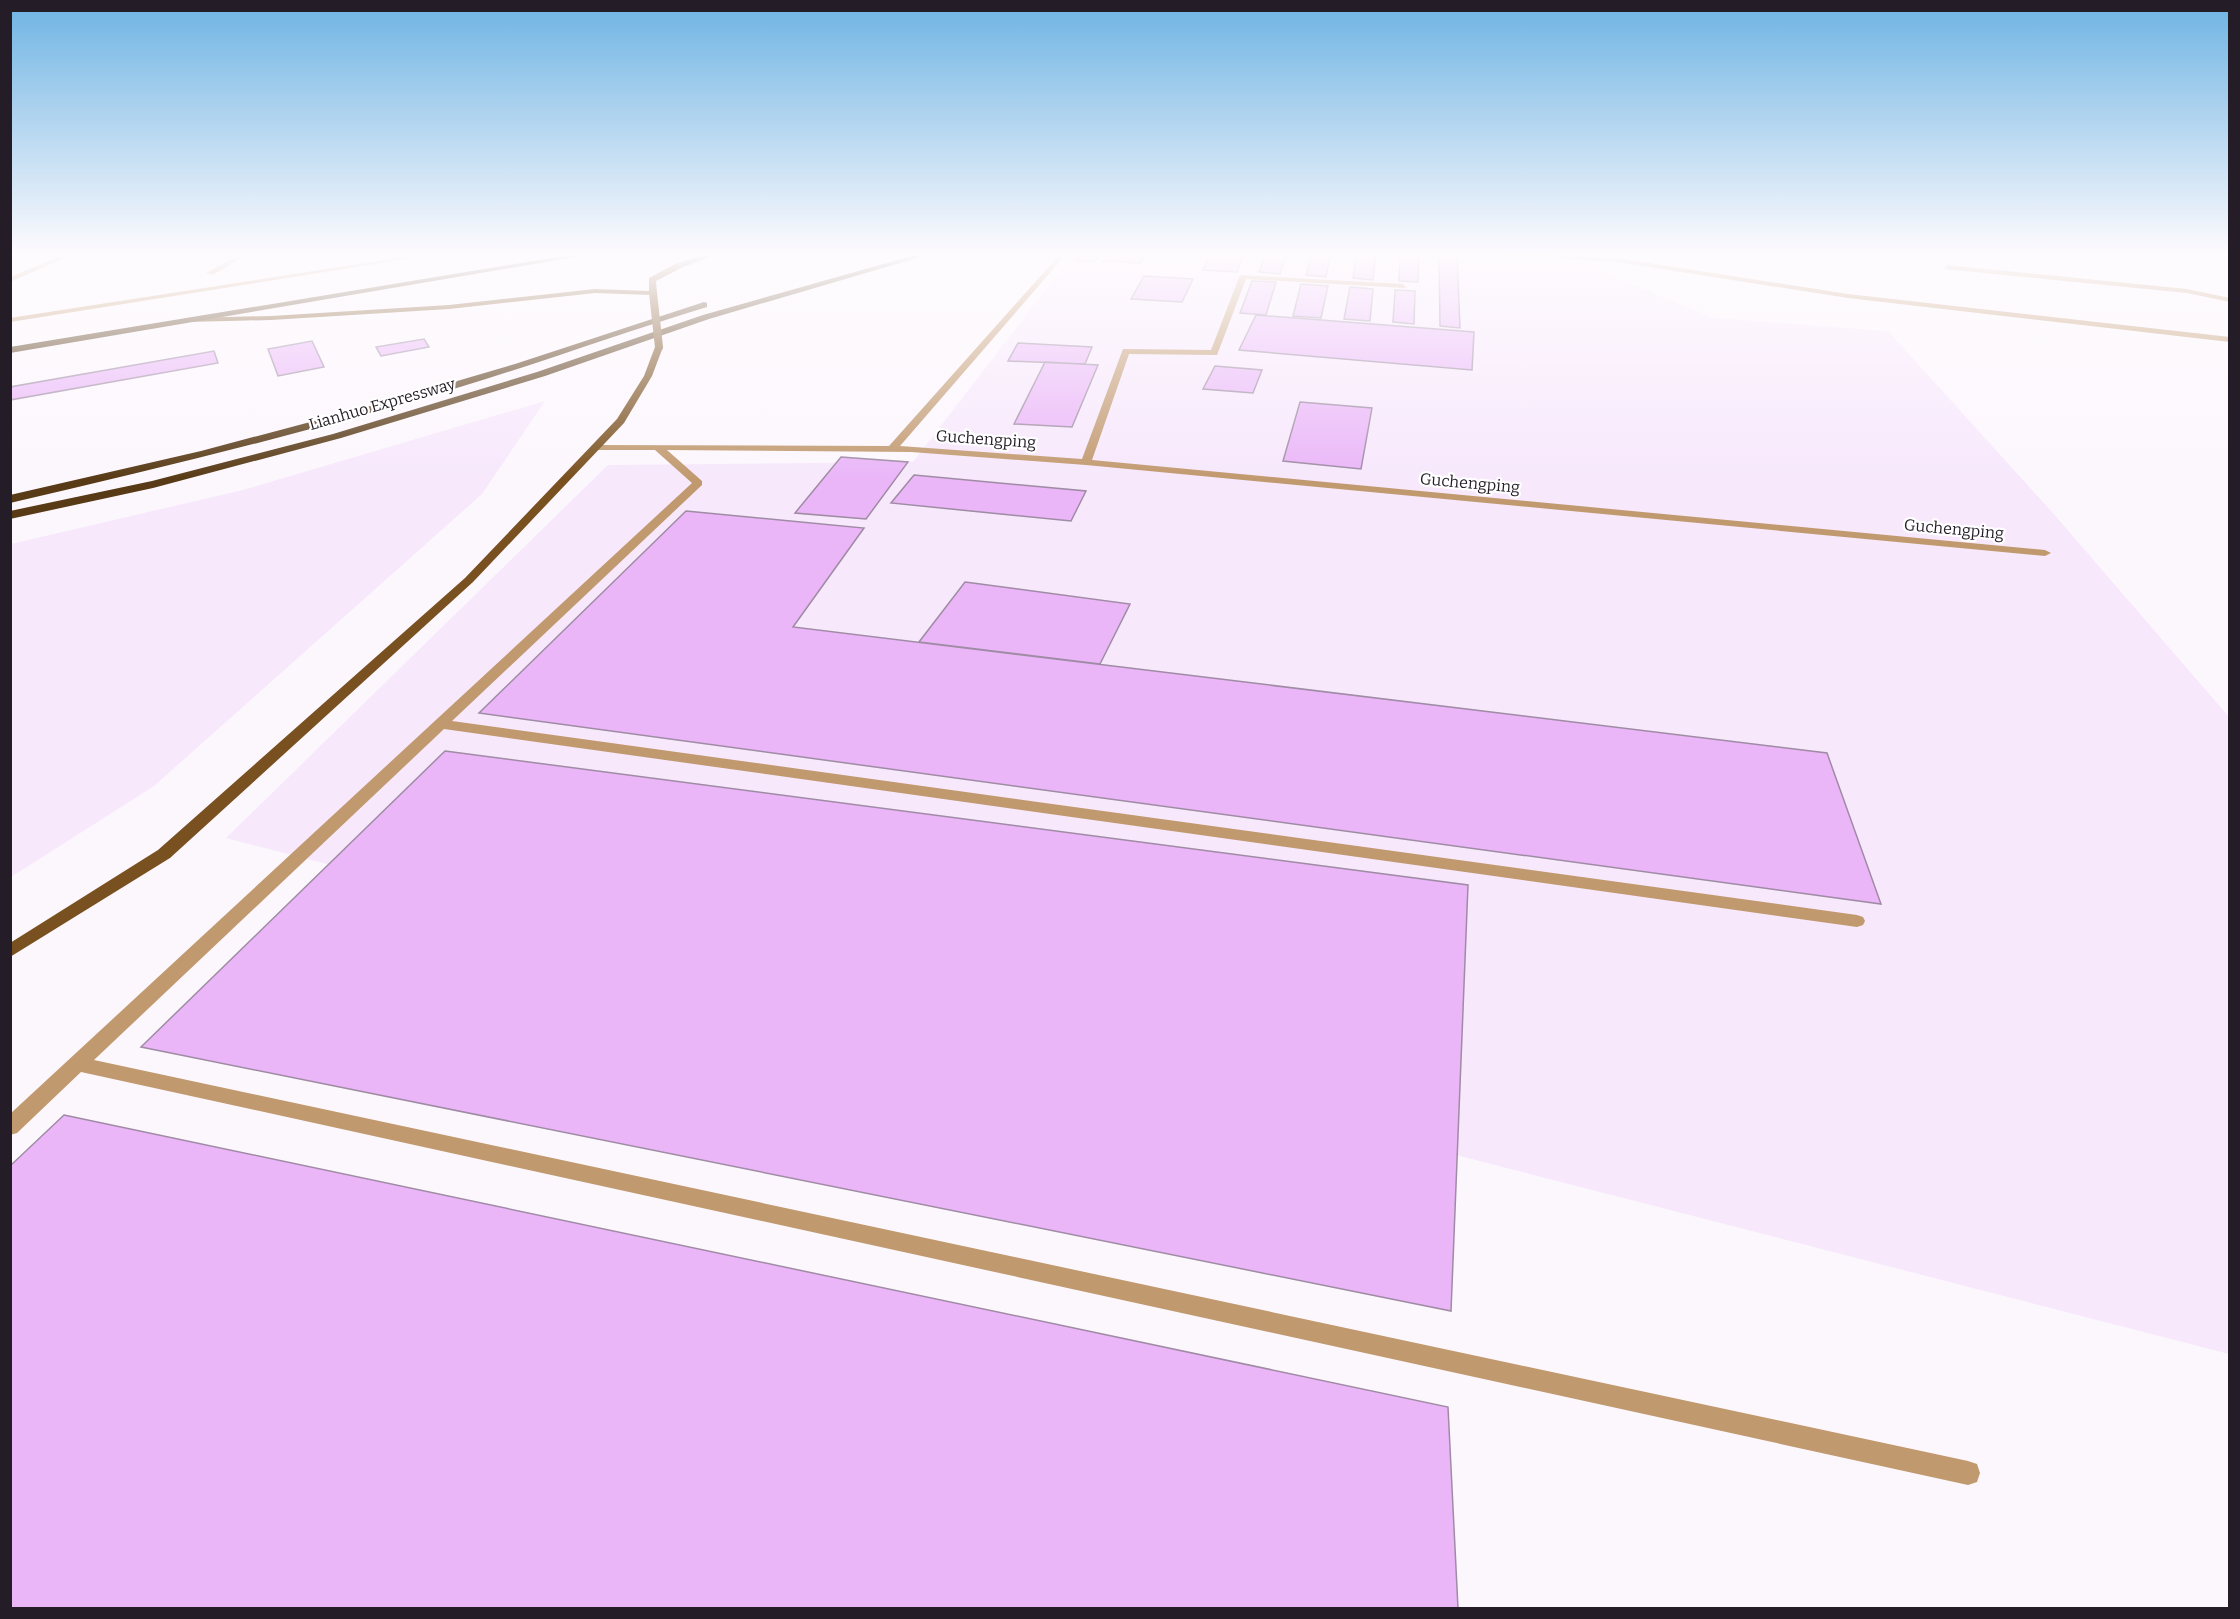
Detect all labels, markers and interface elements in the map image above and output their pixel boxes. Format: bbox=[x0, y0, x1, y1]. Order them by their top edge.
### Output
street label: Lianhuo Expressway bbox=[306, 374, 458, 434]
street label: Guchengping bbox=[935, 426, 1037, 452]
street label: Guchengping bbox=[1419, 469, 1521, 497]
street label: Guchengping bbox=[1903, 515, 2005, 543]

